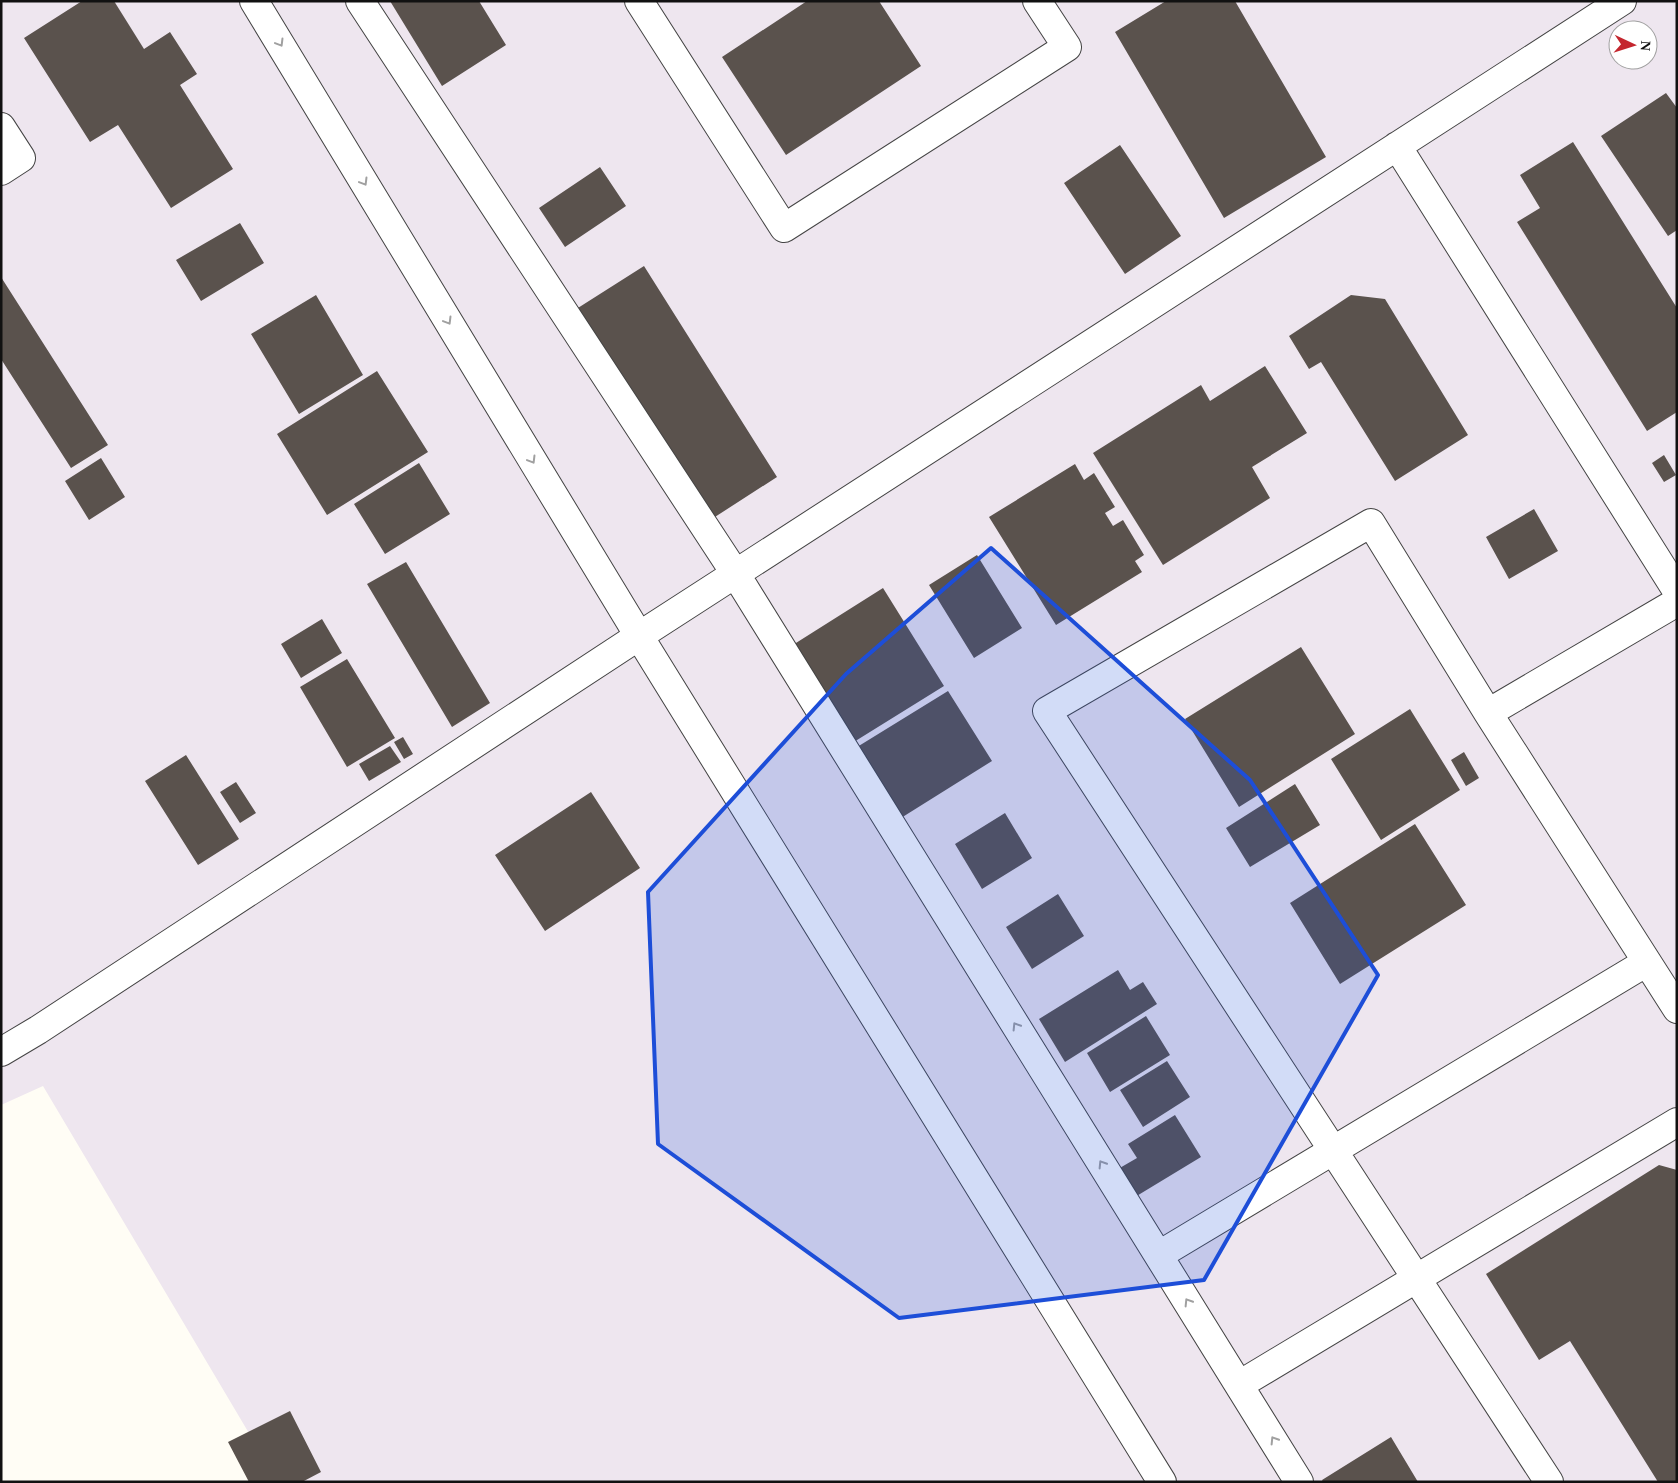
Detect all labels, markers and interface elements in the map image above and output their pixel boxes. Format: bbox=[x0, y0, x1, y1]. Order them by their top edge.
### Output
north arrow bbox=[1608, 20, 1658, 70]
one-way arrow bbox=[273, 37, 283, 46]
text: N bbox=[1638, 40, 1653, 51]
one-way arrow bbox=[357, 176, 367, 185]
one-way arrow bbox=[442, 315, 452, 324]
one-way arrow bbox=[526, 454, 536, 463]
one-way arrow bbox=[1013, 1023, 1023, 1032]
one-way arrow bbox=[1099, 1161, 1108, 1170]
one-way arrow bbox=[1184, 1299, 1194, 1308]
one-way arrow bbox=[1270, 1437, 1280, 1446]

